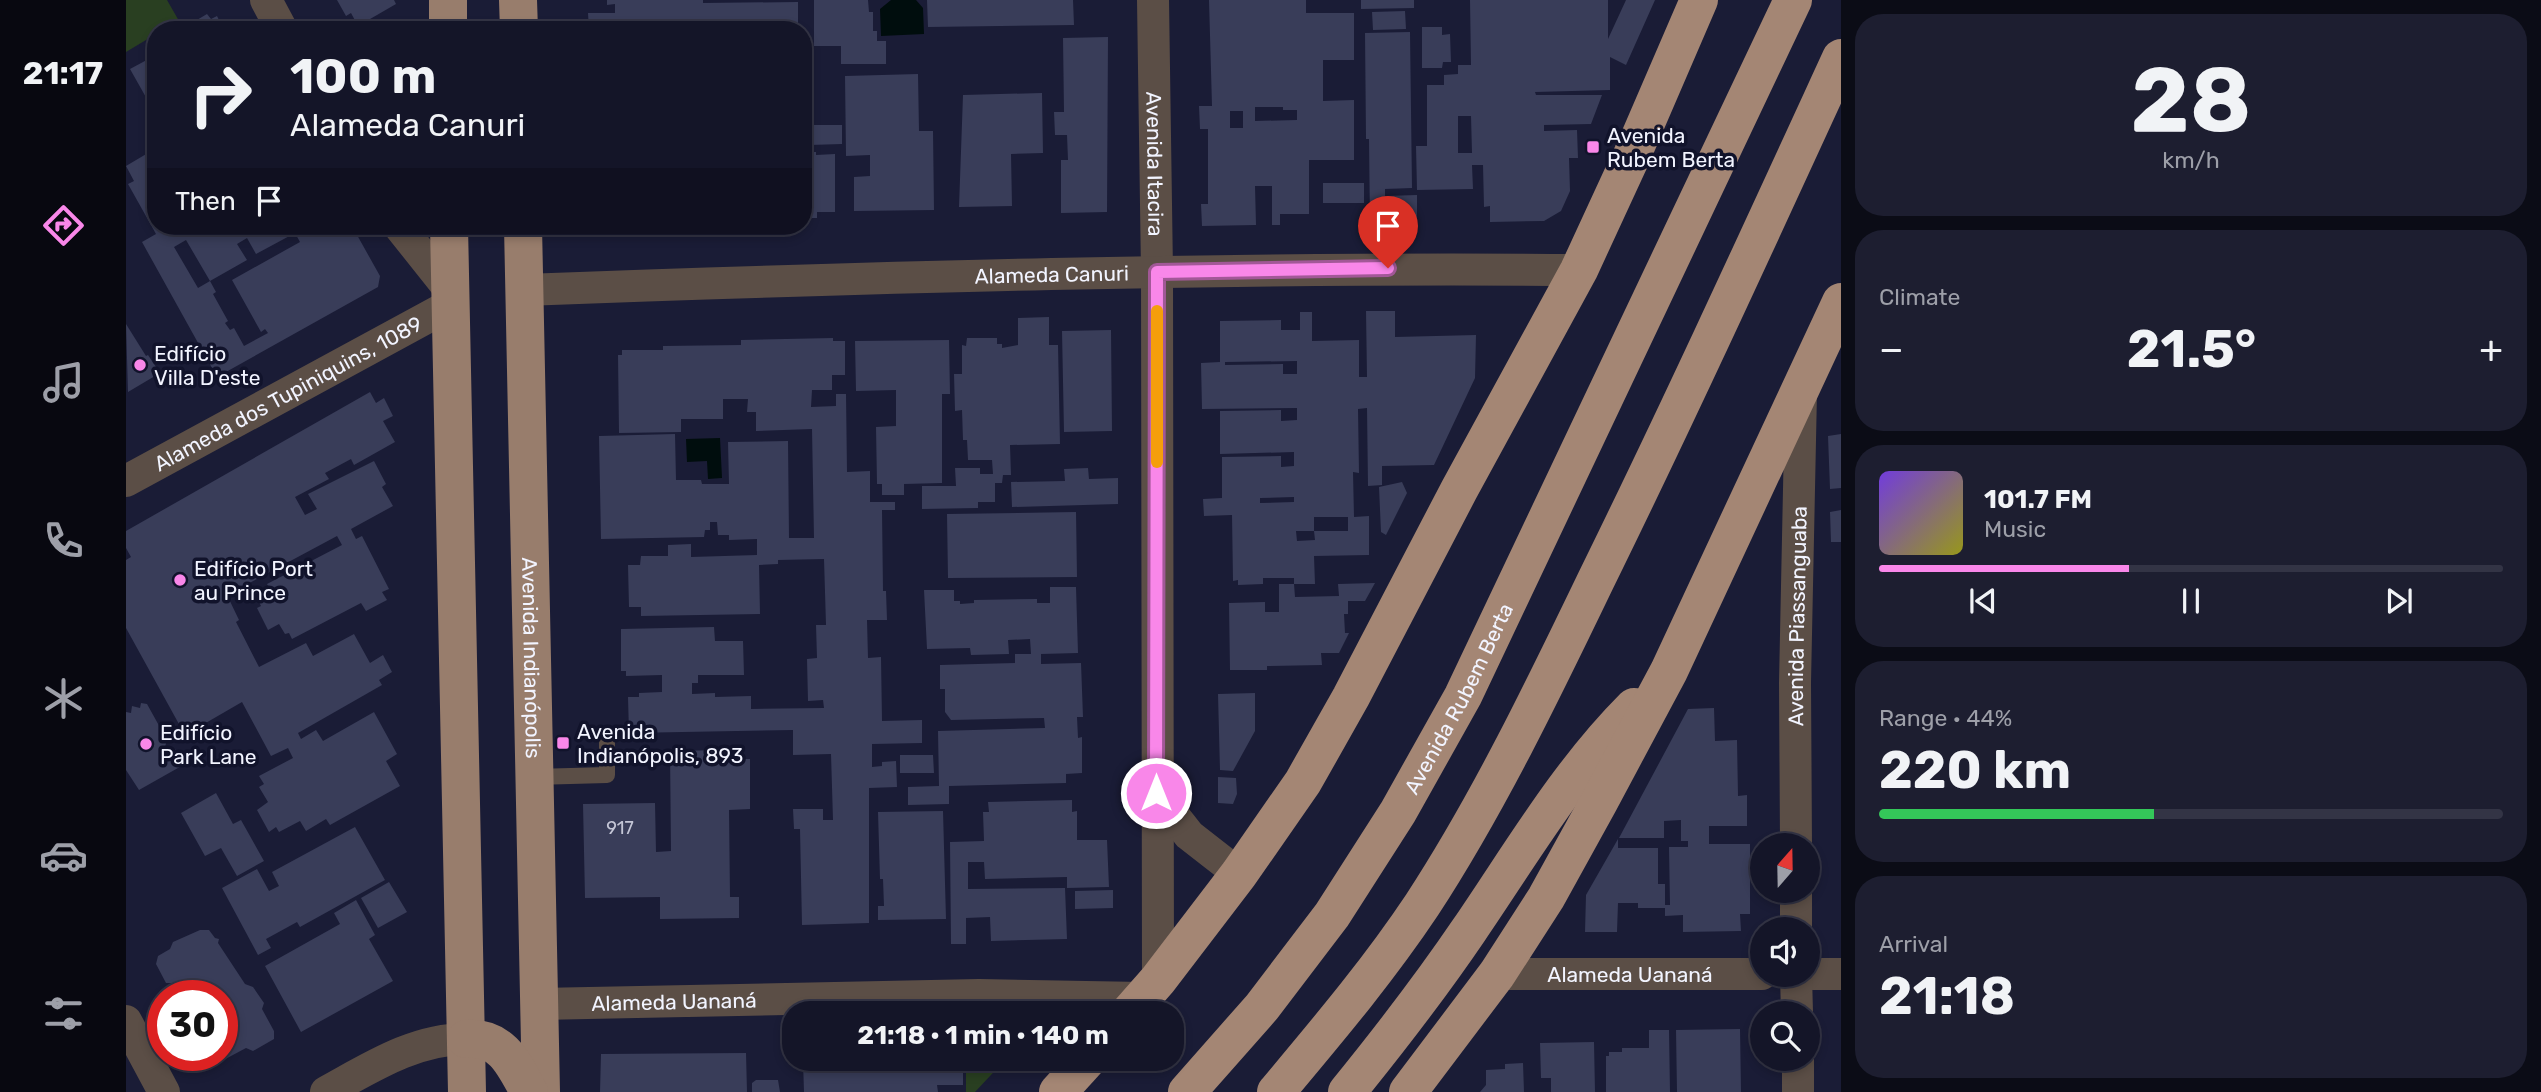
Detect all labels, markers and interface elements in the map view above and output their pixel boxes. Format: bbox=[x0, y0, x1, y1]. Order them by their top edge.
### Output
text: 28 bbox=[2131, 46, 2251, 154]
text: 100 m bbox=[290, 47, 436, 105]
icon: right bbox=[175, 49, 266, 140]
text: 21:17 bbox=[23, 54, 103, 92]
street label: Avenida Itacira bbox=[1142, 91, 1169, 237]
text: Alameda Canuri bbox=[290, 106, 525, 144]
place label: Avenida Rubem Berta bbox=[1607, 123, 1735, 172]
marker: Avenida Rubem Berta bbox=[1585, 139, 1601, 155]
text: km/h bbox=[2162, 146, 2220, 174]
icon: arrive bbox=[250, 182, 288, 220]
text: Then bbox=[175, 186, 236, 217]
pin bbox=[1358, 196, 1418, 268]
icon: directions bbox=[39, 201, 88, 250]
icon: arrive bbox=[1369, 207, 1407, 245]
street label: Alameda Canuri bbox=[974, 260, 1129, 288]
text: Climate bbox=[1879, 283, 1960, 311]
street label: Alameda dos Tupiniquins, 1089 bbox=[149, 310, 426, 476]
text: 21.5° bbox=[2127, 318, 2256, 380]
text: − bbox=[1879, 326, 1904, 372]
text: + bbox=[2479, 326, 2503, 372]
place label: Edifício Villa D'este bbox=[154, 341, 261, 390]
marker: Edifício Villa D'este bbox=[132, 357, 148, 373]
icon: music bbox=[39, 358, 88, 407]
text: 101.7 FM bbox=[1984, 484, 2092, 515]
street label: Avenida Piassanguaba bbox=[1782, 506, 1811, 726]
text: Music bbox=[1984, 515, 2046, 543]
icon: phone bbox=[39, 516, 88, 565]
place label: Edifício Port au Prince bbox=[194, 556, 313, 605]
street label: Avenida Indianópolis bbox=[517, 557, 547, 759]
marker: Edifício Port au Prince bbox=[172, 572, 188, 588]
icon: previous bbox=[1964, 582, 2002, 620]
icon: pause bbox=[2172, 582, 2210, 620]
icon: next bbox=[2380, 582, 2418, 620]
street label: Avenida Rubem Berta bbox=[1398, 599, 1518, 798]
icon: climate bbox=[39, 674, 88, 723]
text: Range · 44% bbox=[1879, 704, 2012, 732]
place label: Avenida Indianópolis, 893 bbox=[577, 719, 743, 768]
place label: Edifício Park Lane bbox=[160, 720, 257, 769]
marker: Avenida Indianópolis, 893 bbox=[555, 735, 571, 751]
marker: Edifício Park Lane bbox=[138, 736, 154, 752]
text: 220 km bbox=[1879, 739, 2071, 801]
position arrow bbox=[1119, 756, 1193, 830]
house number: 917 bbox=[606, 817, 634, 839]
icon: car bbox=[39, 831, 88, 880]
north arrow bbox=[1750, 833, 1820, 903]
map controls bbox=[1750, 833, 1820, 1071]
button: sound bbox=[1750, 917, 1820, 987]
text: Arrival bbox=[1879, 930, 1948, 958]
street label: Alameda Uananá bbox=[1547, 962, 1713, 987]
text: 21:18 bbox=[1879, 965, 2015, 1027]
speed limit sign: 30 bbox=[147, 980, 238, 1071]
street label: Alameda Uananá bbox=[591, 987, 757, 1015]
icon: filters bbox=[39, 989, 88, 1038]
button: search bbox=[1750, 1001, 1820, 1071]
text: 21:18 · 1 min · 140 m bbox=[857, 1020, 1109, 1051]

